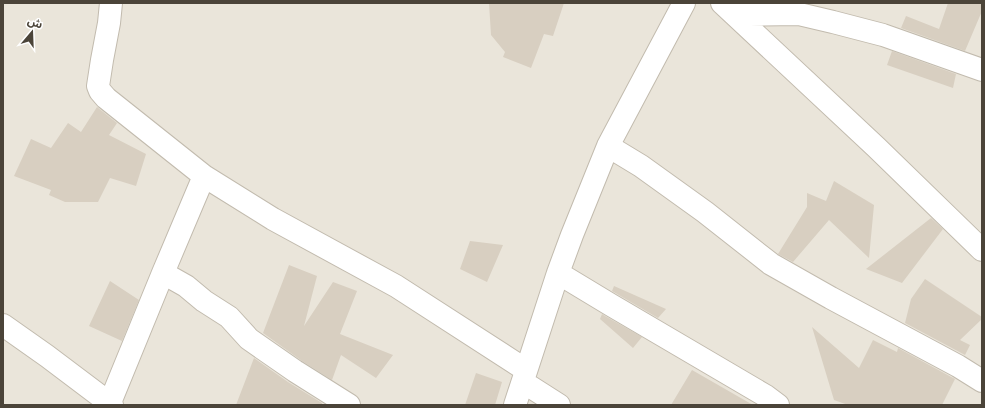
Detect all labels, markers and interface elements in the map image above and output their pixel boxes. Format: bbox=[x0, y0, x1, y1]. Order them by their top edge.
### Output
north arrow bbox=[12, 12, 52, 52]
text: ش bbox=[26, 13, 45, 32]

